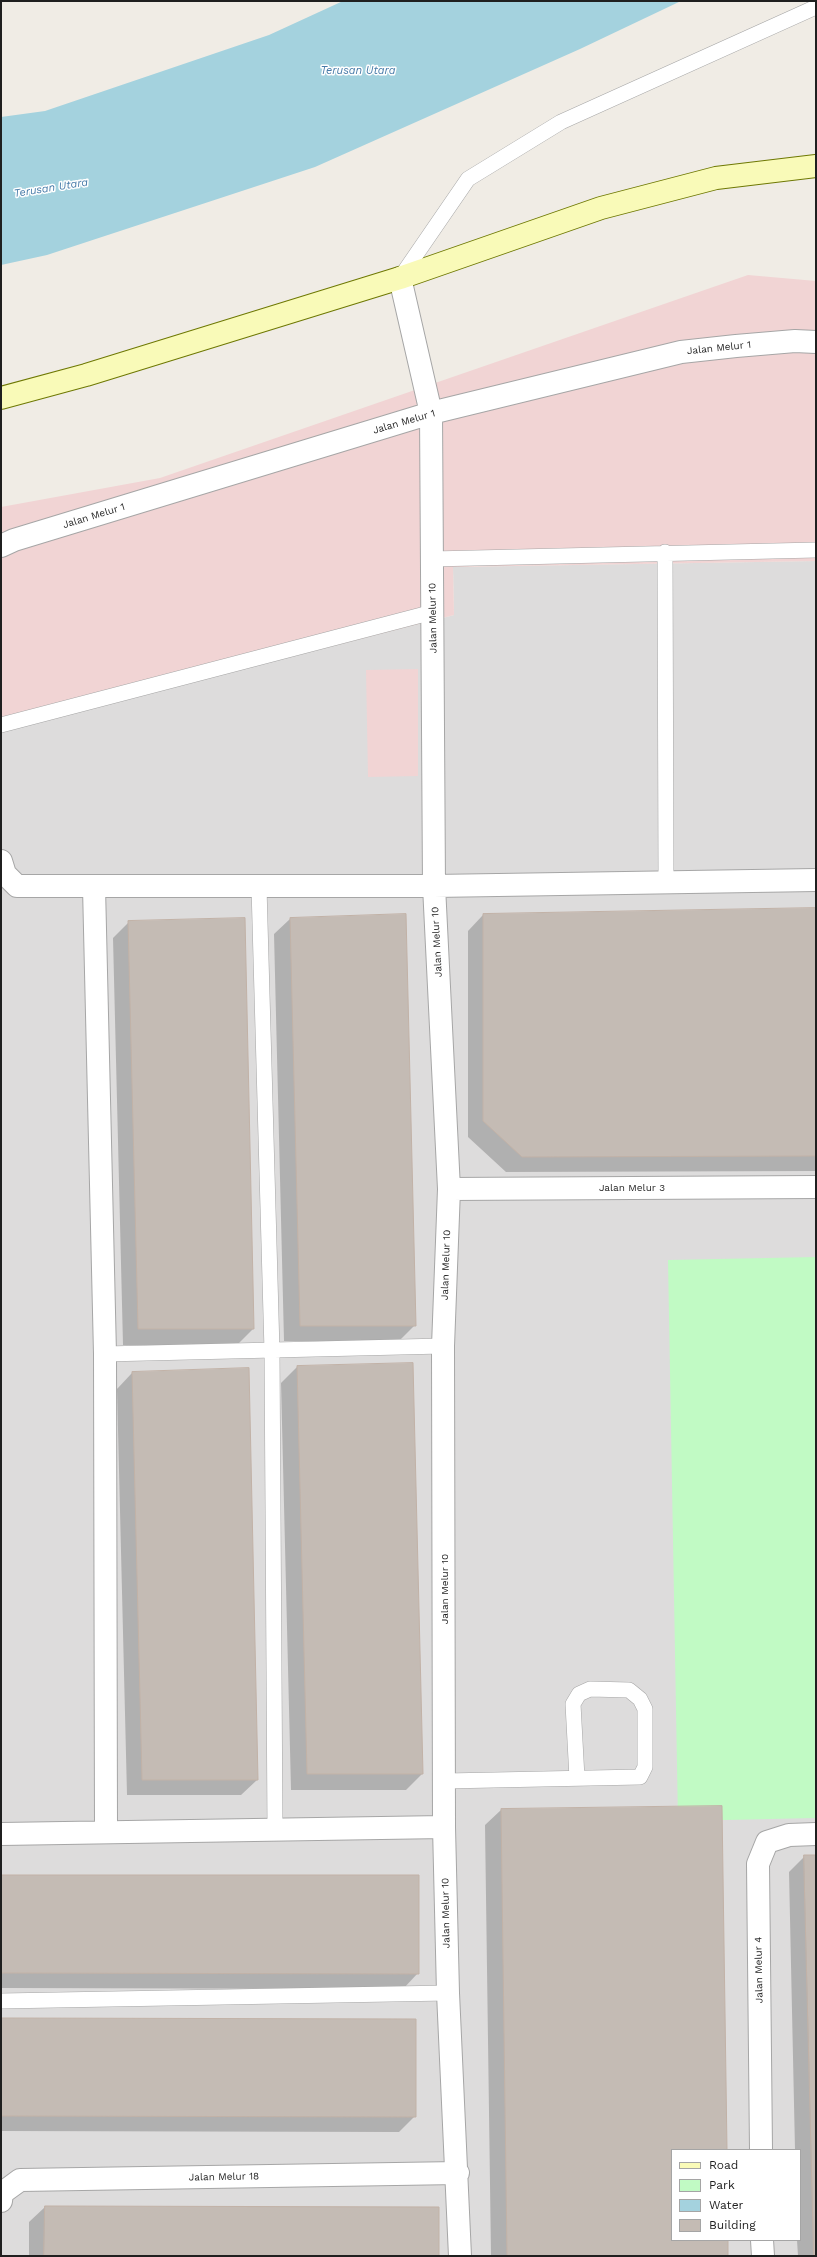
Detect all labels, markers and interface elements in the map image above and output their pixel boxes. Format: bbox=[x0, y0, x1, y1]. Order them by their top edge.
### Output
water label: Terusan Utara bbox=[321, 64, 395, 78]
water label: Terusan Utara bbox=[13, 176, 89, 200]
street label: Jalan Melur 1 bbox=[686, 339, 752, 357]
street label: Jalan Melur 1 bbox=[371, 407, 437, 437]
street label: Jalan Melur 1 bbox=[61, 501, 127, 531]
street label: Jalan Melur 10 bbox=[426, 583, 440, 653]
street label: Jalan Melur 10 bbox=[429, 906, 445, 978]
street label: Jalan Melur 3 bbox=[599, 1182, 665, 1194]
street label: Jalan Melur 10 bbox=[439, 1230, 453, 1300]
street label: Jalan Melur 10 bbox=[439, 1554, 451, 1624]
street label: Jalan Melur 10 bbox=[439, 1878, 453, 1948]
street label: Jalan Melur 4 bbox=[752, 1937, 766, 2003]
legend bbox=[671, 2149, 801, 2241]
text: Road bbox=[709, 2158, 738, 2172]
street label: Jalan Melur 18 bbox=[189, 2170, 259, 2184]
text: Park bbox=[709, 2178, 735, 2192]
text: Water bbox=[709, 2198, 743, 2212]
text: Building bbox=[709, 2218, 756, 2232]

